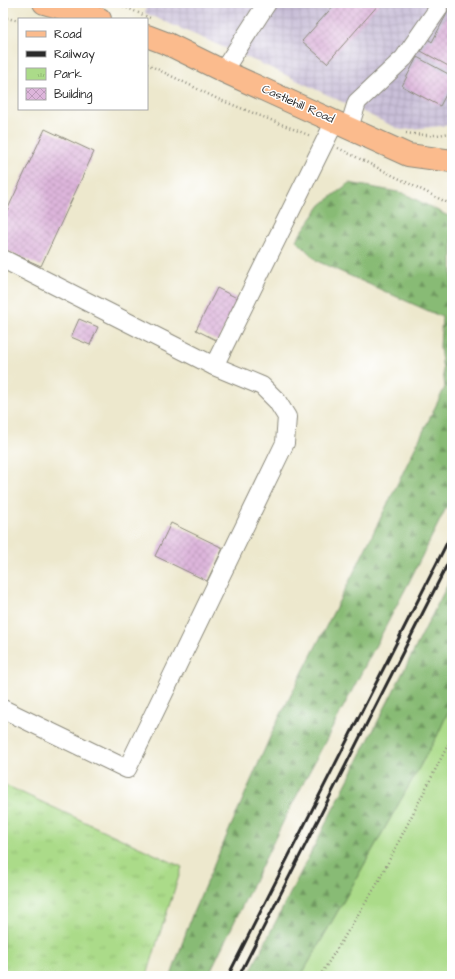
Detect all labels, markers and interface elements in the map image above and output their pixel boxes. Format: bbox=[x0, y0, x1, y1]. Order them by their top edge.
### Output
legend bbox=[18, 18, 148, 110]
text: Road bbox=[54, 26, 82, 43]
text: Railway bbox=[54, 46, 95, 64]
text: Park bbox=[54, 66, 82, 83]
street label: Castlehill Road bbox=[259, 80, 337, 128]
text: Building bbox=[54, 86, 92, 104]

